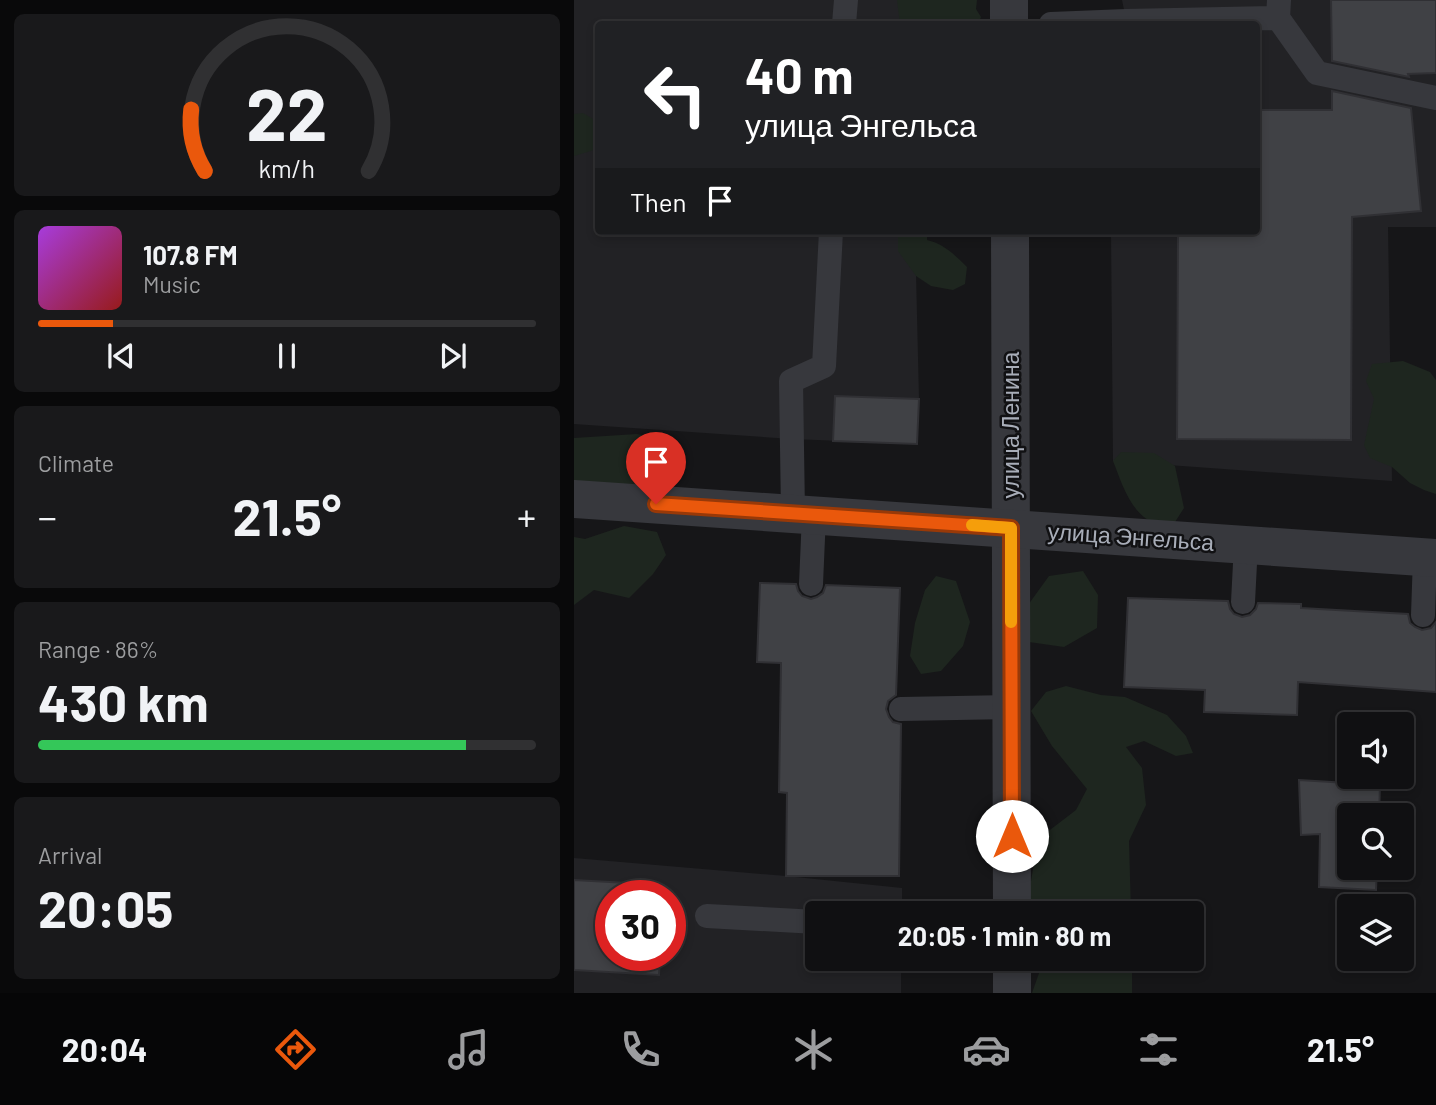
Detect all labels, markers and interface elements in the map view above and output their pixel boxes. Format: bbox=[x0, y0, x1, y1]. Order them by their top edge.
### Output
text: 40 m bbox=[745, 45, 853, 104]
icon: left bbox=[630, 49, 721, 140]
text: 22 bbox=[246, 68, 328, 156]
text: улица Энгельса bbox=[745, 105, 977, 143]
text: km/h bbox=[259, 153, 315, 183]
icon: arrive bbox=[701, 182, 739, 220]
text: Then bbox=[630, 186, 687, 217]
text: 107.8 FM bbox=[143, 239, 238, 270]
text: Music bbox=[143, 270, 201, 298]
icon: previous bbox=[102, 337, 140, 375]
icon: pause bbox=[268, 337, 306, 375]
icon: next bbox=[434, 337, 472, 375]
street label: улица Ленина bbox=[996, 351, 1024, 498]
pin bbox=[626, 432, 686, 504]
icon: arrive bbox=[637, 443, 675, 481]
text: Climate bbox=[38, 449, 114, 477]
text: 21.5° bbox=[233, 484, 341, 546]
text: − bbox=[38, 493, 57, 539]
text: + bbox=[517, 493, 536, 539]
street label: улица Энгельса bbox=[1047, 516, 1215, 556]
text: Range · 86% bbox=[38, 635, 158, 663]
text: 430 km bbox=[38, 670, 209, 732]
map controls bbox=[1337, 712, 1414, 971]
button: sound bbox=[1337, 712, 1414, 789]
position arrow bbox=[975, 799, 1049, 873]
button: search bbox=[1337, 803, 1414, 880]
text: Arrival bbox=[38, 841, 102, 869]
text: 20:05 bbox=[38, 876, 173, 938]
speed limit sign: 30 bbox=[595, 880, 686, 971]
button: layers bbox=[1337, 894, 1414, 971]
text: 20:05 · 1 min · 80 m bbox=[898, 920, 1111, 951]
icon: directions bbox=[271, 1025, 320, 1074]
icon: music bbox=[444, 1025, 493, 1074]
icon: phone bbox=[616, 1025, 665, 1074]
icon: climate bbox=[789, 1025, 838, 1074]
icon: car bbox=[962, 1025, 1011, 1074]
icon: filters bbox=[1134, 1025, 1183, 1074]
text: 20:04 bbox=[62, 1030, 147, 1068]
text: 21.5° bbox=[1307, 1030, 1374, 1068]

